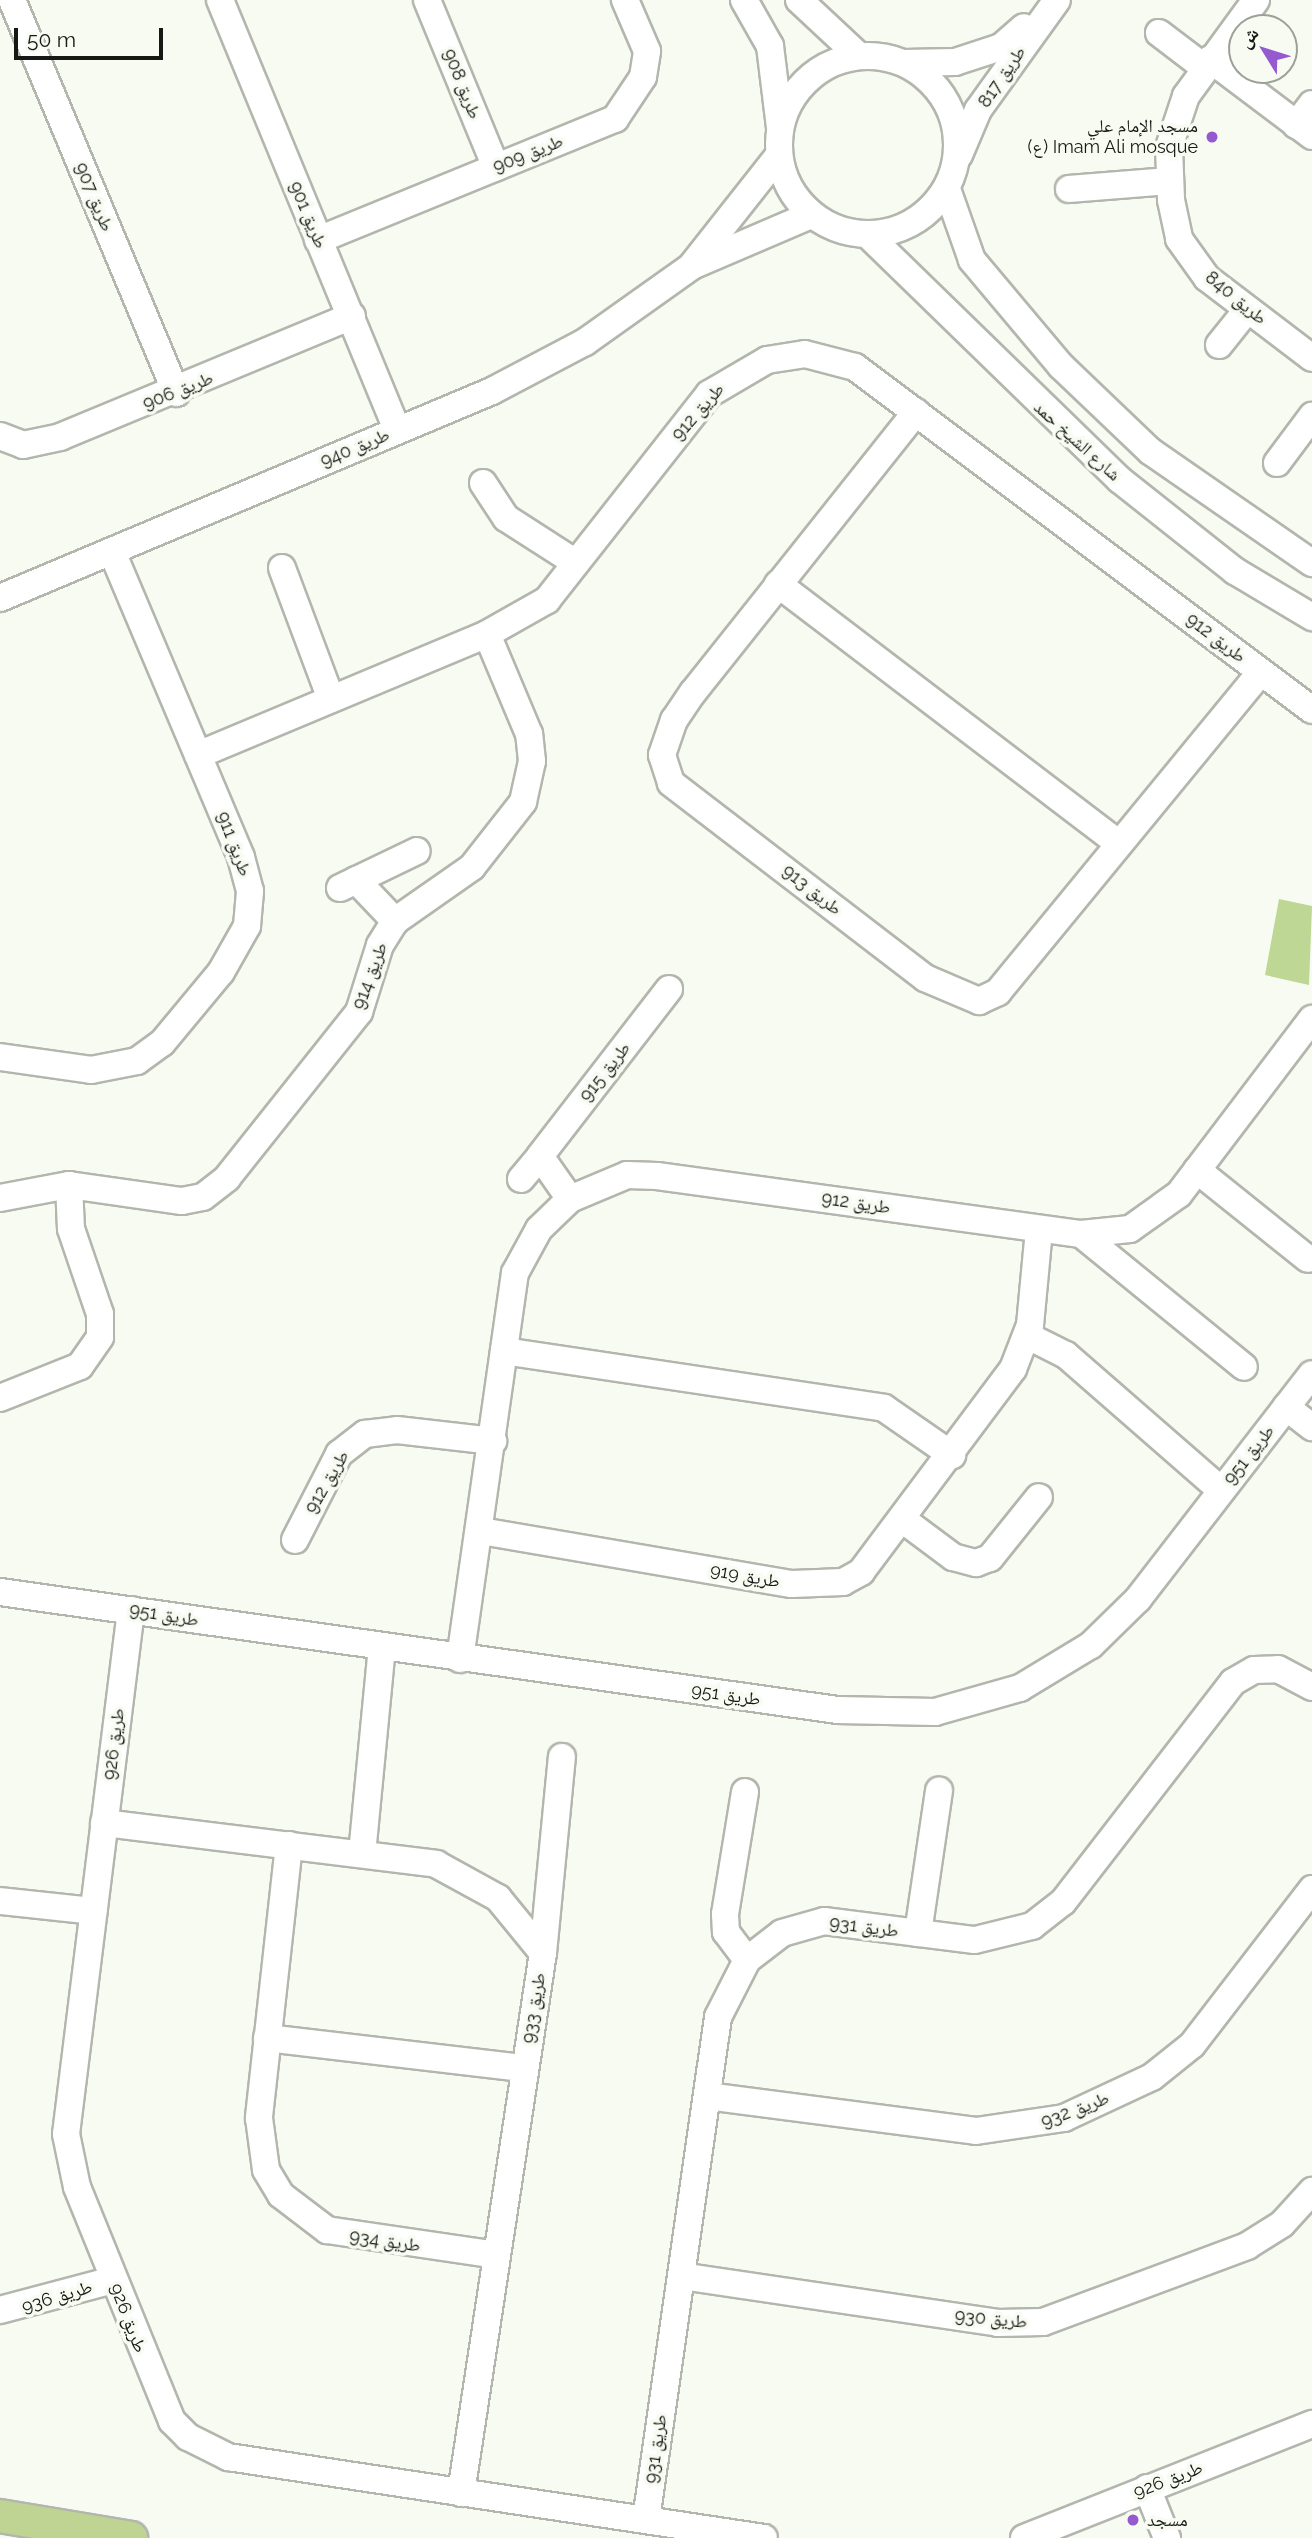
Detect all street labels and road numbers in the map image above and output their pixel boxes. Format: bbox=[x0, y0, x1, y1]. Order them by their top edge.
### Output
street label: طريق 817 bbox=[974, 42, 1030, 112]
street label: طريق 908 bbox=[438, 46, 486, 122]
street label: طريق 909 bbox=[490, 130, 566, 178]
street label: طريق 907 bbox=[70, 159, 118, 235]
street label: طريق 901 bbox=[284, 178, 332, 252]
street label: طريق 840 bbox=[1201, 267, 1271, 329]
street label: طريق 906 bbox=[140, 367, 216, 415]
street label: طريق 912 bbox=[667, 379, 729, 445]
street label: شارع الشيخ حمد bbox=[1029, 396, 1125, 486]
street label: طريق 940 bbox=[317, 424, 393, 472]
street label: طريق 912 bbox=[1182, 609, 1250, 667]
street label: طريق 911 bbox=[212, 809, 256, 879]
street label: طريق 913 bbox=[778, 860, 846, 920]
street label: طريق 914 bbox=[348, 940, 392, 1012]
street label: طريق 915 bbox=[575, 1038, 635, 1106]
street label: طريق 912 bbox=[820, 1187, 892, 1219]
street label: طريق 951 bbox=[1219, 1421, 1279, 1489]
street label: طريق 912 bbox=[300, 1447, 354, 1517]
street label: طريق 919 bbox=[709, 1559, 781, 1593]
street label: طريق 951 bbox=[128, 1599, 200, 1631]
street label: طريق 951 bbox=[690, 1679, 762, 1711]
street label: طريق 926 bbox=[99, 1707, 129, 1781]
street label: طريق 931 bbox=[828, 1912, 900, 1942]
street label: طريق 933 bbox=[518, 1971, 550, 2045]
street label: طريق 932 bbox=[1038, 2087, 1112, 2133]
street label: طريق 934 bbox=[348, 2225, 422, 2257]
street label: طريق 936 bbox=[19, 2276, 95, 2318]
street label: طريق 926 bbox=[105, 2280, 151, 2356]
street label: طريق 930 bbox=[954, 2305, 1028, 2333]
street label: طريق 931 bbox=[640, 2413, 672, 2485]
street label: طريق 926 bbox=[1130, 2457, 1206, 2503]

